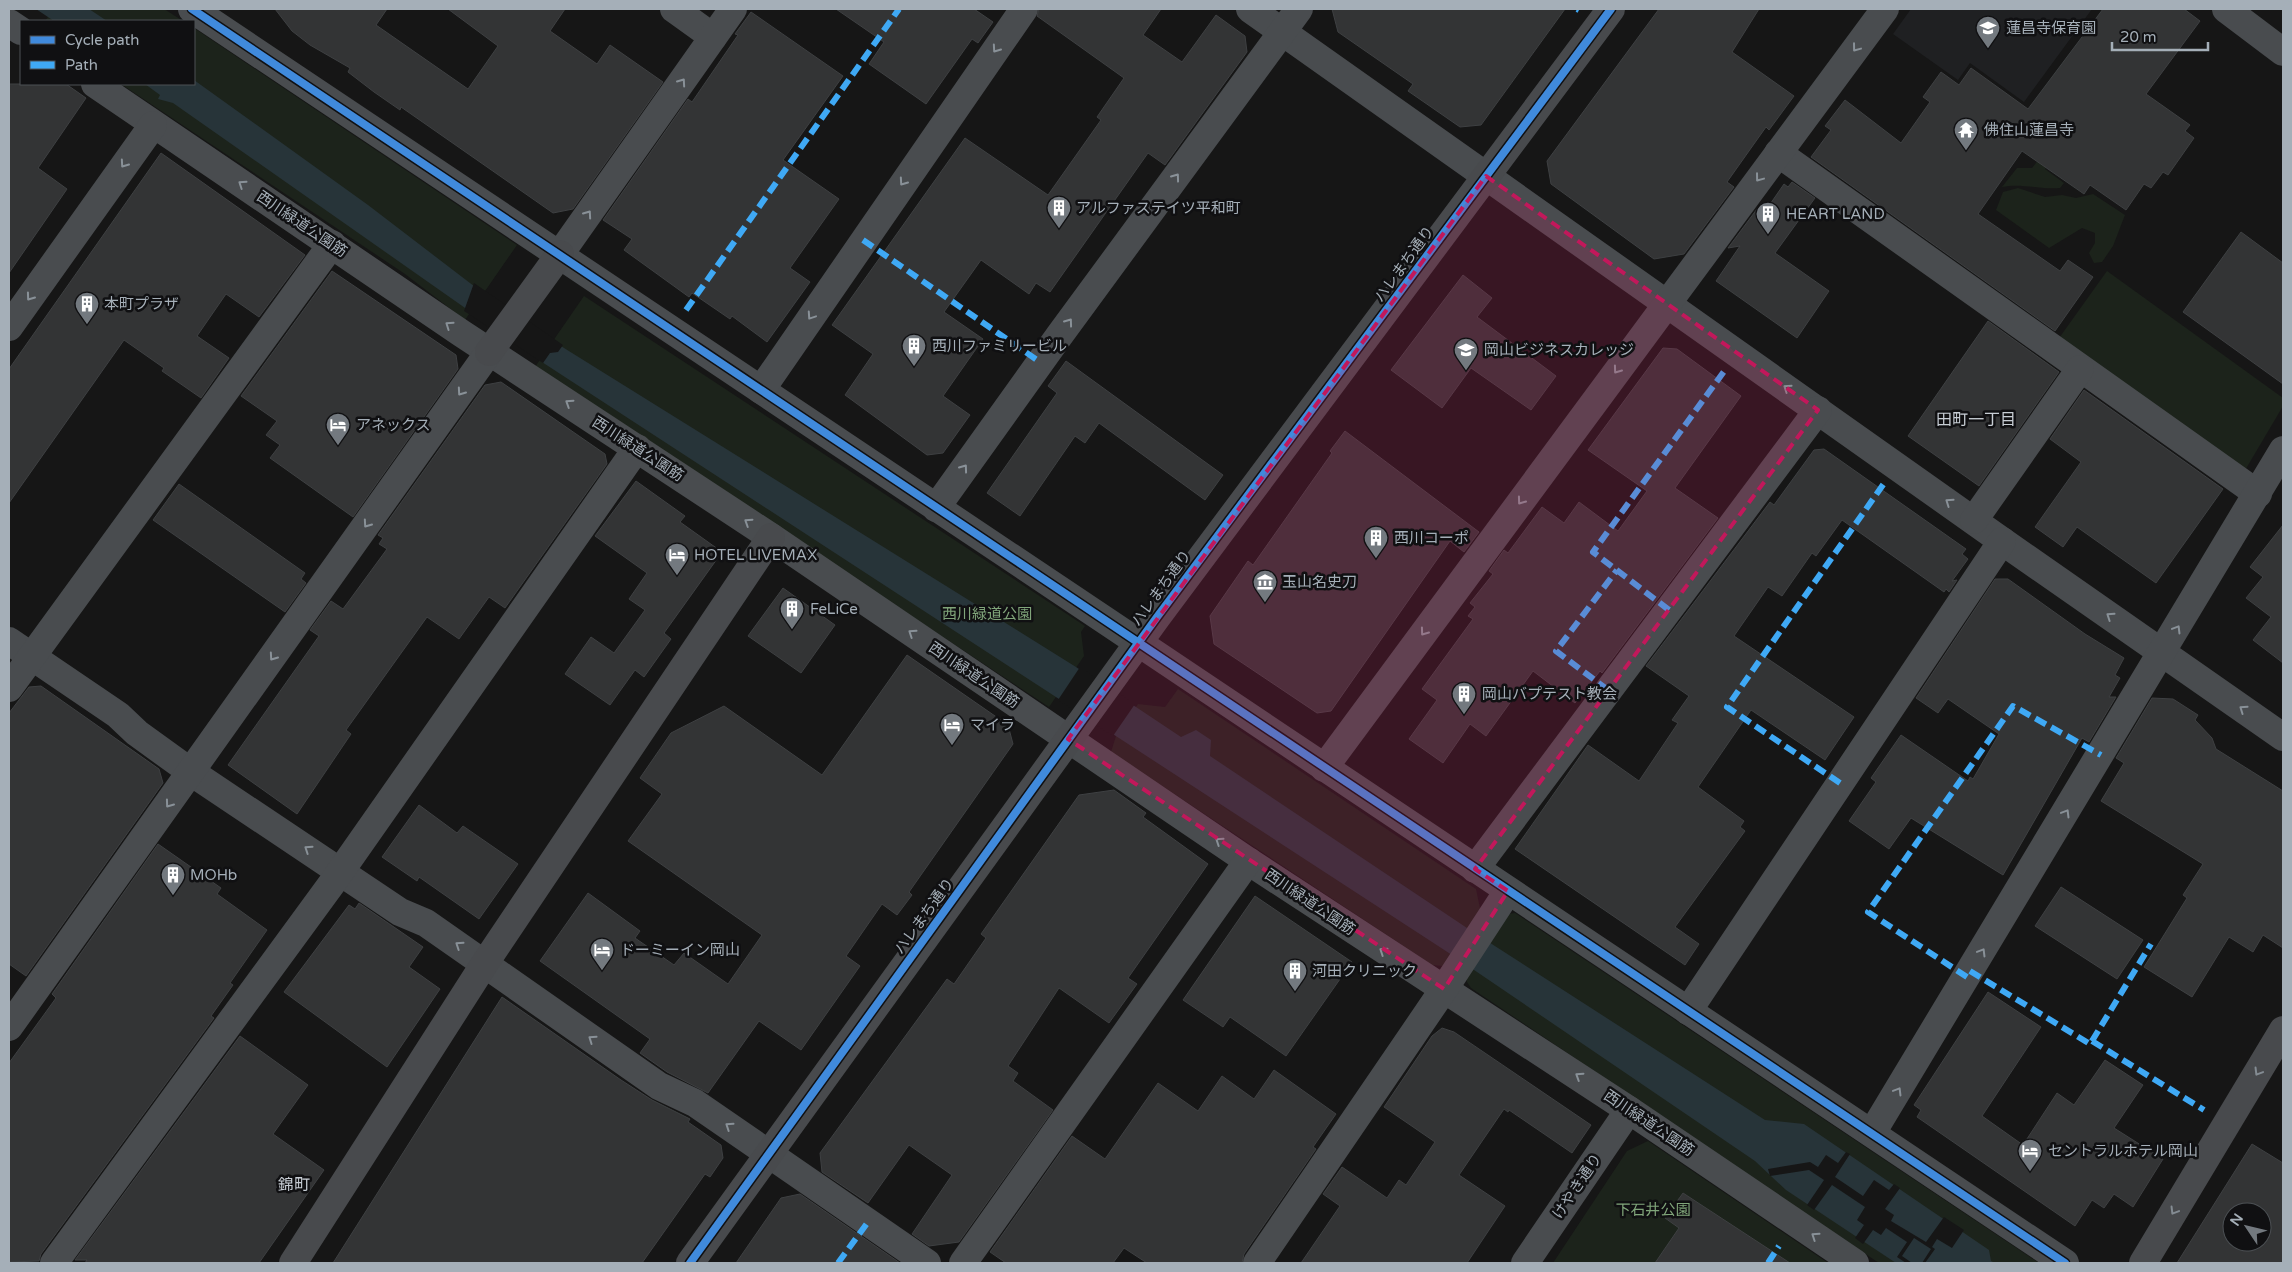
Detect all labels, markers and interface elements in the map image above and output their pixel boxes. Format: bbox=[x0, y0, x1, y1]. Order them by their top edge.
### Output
school or university icon: 蓮昌寺保育園 bbox=[1975, 15, 2001, 49]
place label: 蓮昌寺保育園 bbox=[2006, 19, 2096, 37]
legend bbox=[20, 20, 195, 85]
scale bar bbox=[2112, 20, 2208, 52]
text: 20 m bbox=[2120, 28, 2157, 46]
text: Cycle path bbox=[65, 31, 139, 49]
one-way arrow bbox=[1853, 42, 1862, 52]
one-way arrow bbox=[993, 43, 1002, 53]
text: Path bbox=[65, 56, 98, 74]
one-way arrow bbox=[676, 78, 685, 87]
temple icon: 佛住山蓮昌寺 bbox=[1953, 117, 1979, 151]
place label: 佛住山蓮昌寺 bbox=[1984, 121, 2074, 139]
one-way arrow bbox=[122, 158, 130, 167]
one-way arrow bbox=[1756, 172, 1765, 182]
one-way arrow bbox=[1170, 174, 1178, 183]
one-way arrow bbox=[900, 176, 909, 186]
one-way arrow bbox=[238, 181, 248, 190]
street label: 西川緑道公園筋 bbox=[253, 187, 351, 261]
building icon: アルファステイツ平和町 bbox=[1046, 195, 1072, 229]
place label: アルファステイツ平和町 bbox=[1076, 199, 1241, 217]
building icon: HEART LAND bbox=[1755, 201, 1781, 235]
place label: HEART LAND bbox=[1786, 205, 1885, 223]
one-way arrow bbox=[582, 210, 591, 220]
street label: ハレまち通り bbox=[1370, 222, 1438, 306]
one-way arrow bbox=[27, 291, 36, 301]
building icon: 本町プラザ bbox=[74, 291, 100, 325]
place label: 本町プラザ bbox=[104, 295, 179, 313]
one-way arrow bbox=[808, 310, 817, 320]
one-way arrow bbox=[1063, 318, 1072, 328]
one-way arrow bbox=[445, 322, 454, 331]
building icon: 西川ファミリービル bbox=[901, 333, 927, 367]
place label: 西川ファミリービル bbox=[932, 337, 1067, 355]
school or university icon: 岡山ビジネスカレッジ bbox=[1453, 337, 1479, 371]
place label: 岡山ビジネスカレッジ bbox=[1484, 341, 1634, 359]
one-way arrow bbox=[1614, 364, 1623, 374]
one-way arrow bbox=[458, 386, 467, 395]
one-way arrow bbox=[1784, 386, 1793, 394]
one-way arrow bbox=[565, 400, 574, 410]
district label: 田町一丁目 bbox=[1936, 410, 2016, 430]
hotel icon: アネックス bbox=[325, 412, 351, 446]
street label: 西川緑道公園筋 bbox=[589, 413, 687, 485]
place label: アネックス bbox=[356, 416, 431, 434]
one-way arrow bbox=[958, 464, 967, 474]
one-way arrow bbox=[1518, 495, 1526, 504]
one-way arrow bbox=[1945, 499, 1955, 508]
one-way arrow bbox=[364, 518, 373, 528]
one-way arrow bbox=[745, 519, 754, 528]
building icon: 西川コーポ bbox=[1363, 525, 1389, 559]
place label: 西川コーポ bbox=[1394, 529, 1469, 547]
hotel icon: HOTEL LIVEMAX bbox=[664, 542, 690, 576]
place label: HOTEL LIVEMAX bbox=[694, 546, 817, 564]
street label: ハレまち通り bbox=[1127, 546, 1195, 630]
museum icon: 玉山名史刀 bbox=[1252, 569, 1278, 603]
place label: 玉山名史刀 bbox=[1282, 573, 1357, 591]
building icon: FeLiCe bbox=[779, 596, 805, 630]
place label: FeLiCe bbox=[810, 600, 858, 618]
park label: 西川緑道公園 bbox=[942, 605, 1032, 623]
one-way arrow bbox=[2107, 613, 2116, 622]
one-way arrow bbox=[2170, 625, 2180, 634]
one-way arrow bbox=[1421, 626, 1430, 636]
one-way arrow bbox=[908, 629, 917, 639]
street label: 西川緑道公園筋 bbox=[925, 638, 1023, 712]
one-way arrow bbox=[270, 651, 279, 661]
building icon: 岡山バプテスト教会 bbox=[1451, 681, 1477, 715]
place label: 岡山バプテスト教会 bbox=[1482, 685, 1617, 703]
one-way arrow bbox=[2240, 706, 2249, 715]
hotel icon: マイラ bbox=[939, 712, 965, 746]
place label: マイラ bbox=[970, 716, 1015, 734]
one-way arrow bbox=[166, 798, 175, 808]
one-way arrow bbox=[2059, 809, 2069, 818]
one-way arrow bbox=[1215, 838, 1225, 847]
one-way arrow bbox=[304, 846, 314, 855]
building icon: MOHb bbox=[160, 862, 186, 896]
street label: 西川緑道公園筋 bbox=[1261, 865, 1359, 939]
place label: MOHb bbox=[190, 866, 237, 884]
street label: ハレまち通り bbox=[890, 874, 958, 958]
hotel icon: ドーミーイン岡山 bbox=[589, 937, 615, 971]
place label: ドーミーイン岡山 bbox=[620, 941, 740, 959]
one-way arrow bbox=[456, 942, 465, 951]
one-way arrow bbox=[1379, 948, 1389, 957]
one-way arrow bbox=[1975, 948, 1985, 957]
building icon: 河田クリニック bbox=[1282, 958, 1308, 992]
place label: 河田クリニック bbox=[1312, 962, 1417, 980]
one-way arrow bbox=[588, 1036, 598, 1045]
one-way arrow bbox=[2255, 1066, 2264, 1075]
one-way arrow bbox=[1575, 1073, 1584, 1082]
street label: 西川緑道公園筋 bbox=[1600, 1086, 1698, 1160]
one-way arrow bbox=[1891, 1088, 1901, 1097]
one-way arrow bbox=[725, 1123, 735, 1132]
hotel icon: セントラルホテル岡山 bbox=[2017, 1138, 2043, 1172]
place label: セントラルホテル岡山 bbox=[2048, 1142, 2198, 1160]
street label: けやき通り bbox=[1549, 1150, 1605, 1222]
district label: 錦町 bbox=[278, 1175, 310, 1195]
park label: 下石井公園 bbox=[1615, 1201, 1691, 1219]
north arrow bbox=[2222, 1202, 2272, 1252]
one-way arrow bbox=[2170, 1205, 2180, 1214]
text: N bbox=[2227, 1210, 2247, 1229]
one-way arrow bbox=[1811, 1233, 1820, 1242]

